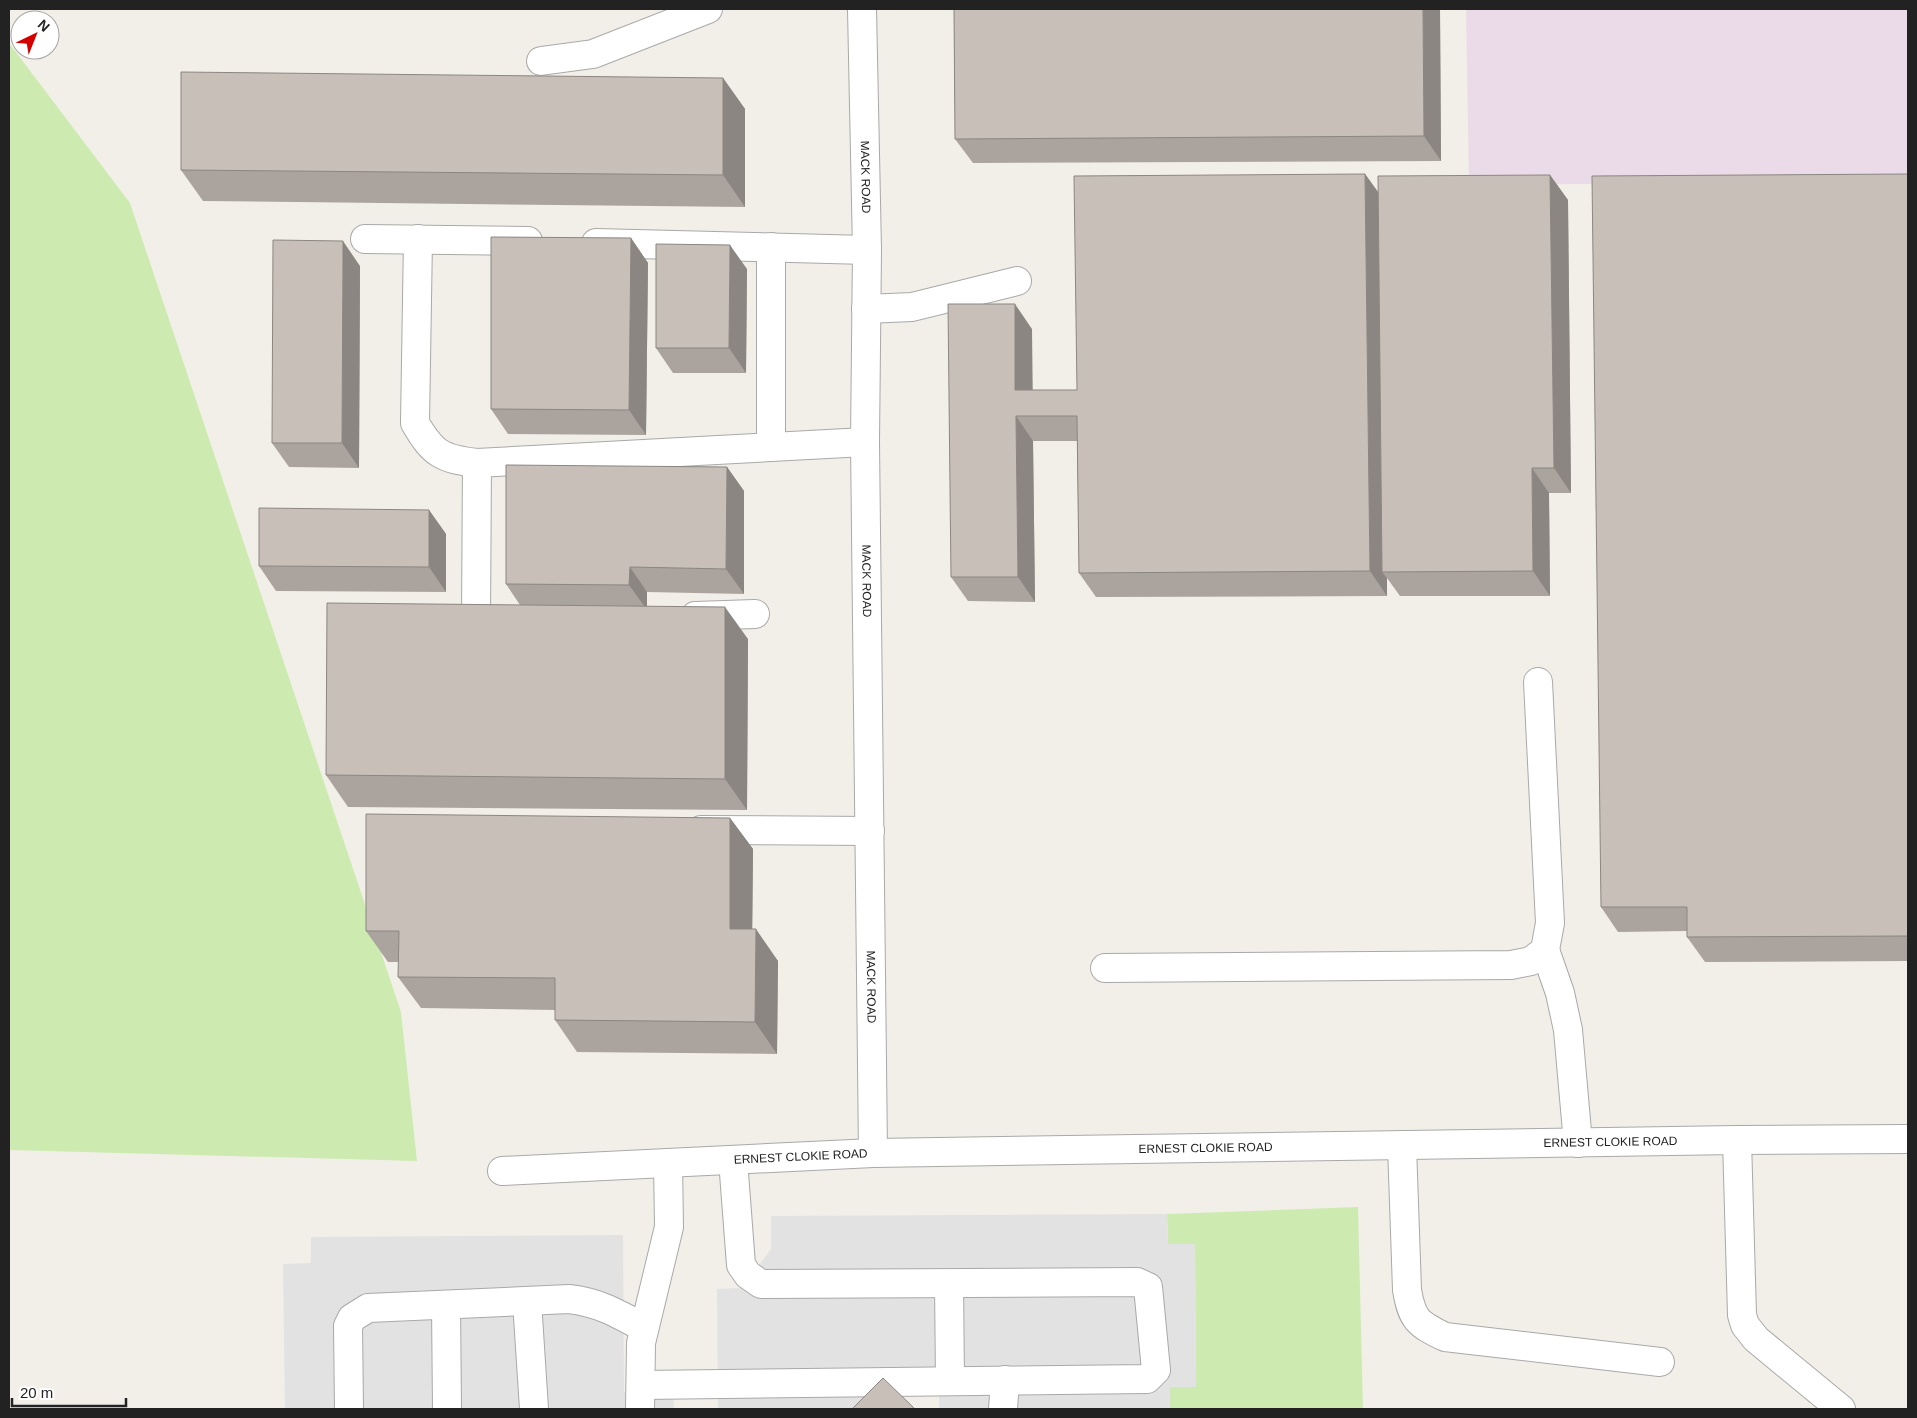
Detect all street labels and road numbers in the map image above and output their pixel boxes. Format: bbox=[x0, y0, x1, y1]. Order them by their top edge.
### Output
street label: MACK ROAD bbox=[858, 140, 873, 214]
street label: MACK ROAD bbox=[859, 544, 874, 618]
street label: MACK ROAD bbox=[864, 950, 879, 1024]
street label: ERNEST CLOKIE ROAD bbox=[1543, 1134, 1678, 1150]
street label: ERNEST CLOKIE ROAD bbox=[1138, 1140, 1273, 1156]
street label: ERNEST CLOKIE ROAD bbox=[733, 1146, 868, 1167]

